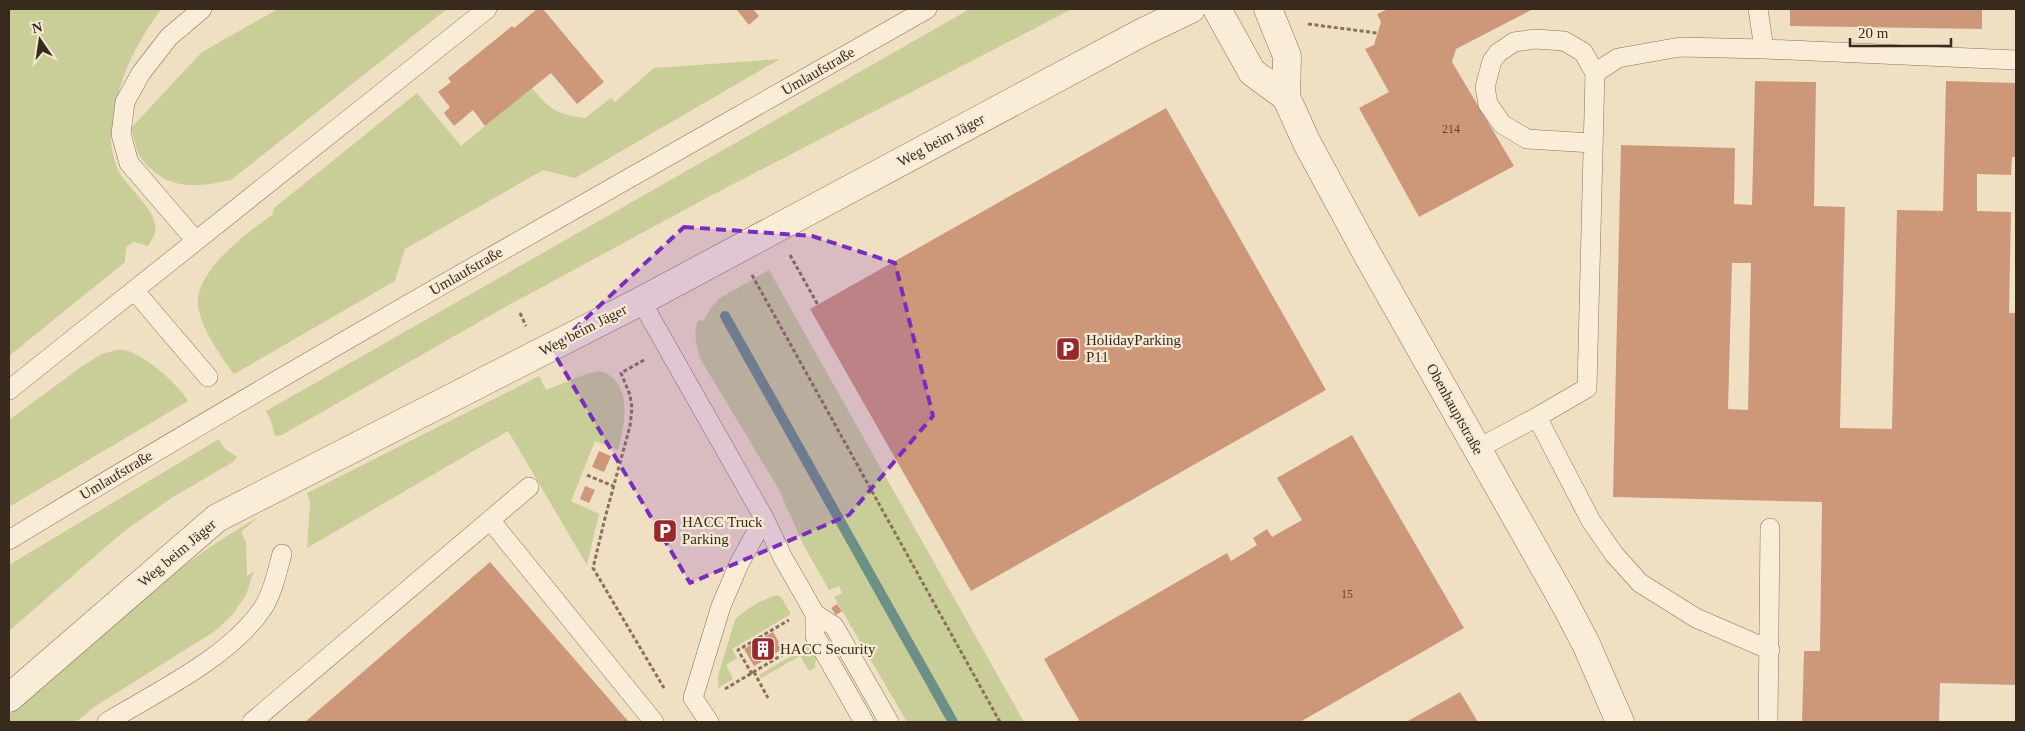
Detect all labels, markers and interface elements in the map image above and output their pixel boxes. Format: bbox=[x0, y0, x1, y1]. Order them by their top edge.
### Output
north arrow bbox=[15, 15, 65, 65]
scale bar bbox=[1850, 15, 1951, 47]
text: N bbox=[31, 19, 44, 36]
text: 20 m bbox=[1858, 25, 1889, 41]
street label: Umlaufstraße bbox=[779, 43, 858, 98]
street label: Weg beim Jäger bbox=[895, 110, 987, 170]
house number: 214 bbox=[1442, 122, 1460, 136]
street label: Umlaufstraße bbox=[427, 243, 506, 298]
street label: Weg beim Jäger bbox=[536, 301, 630, 359]
place label: HolidayParking P11 bbox=[1086, 332, 1181, 365]
parking icon: HolidayParking P11 bbox=[1055, 336, 1081, 362]
street label: Obenhauptstraße bbox=[1423, 361, 1487, 458]
street label: Umlaufstraße bbox=[77, 447, 155, 503]
place label: HACC Truck Parking bbox=[682, 514, 763, 547]
street label: Weg beim Jäger bbox=[135, 516, 219, 590]
parking icon: HACC Truck Parking bbox=[652, 518, 678, 544]
house number: 15 bbox=[1341, 587, 1353, 601]
building icon: HACC Security bbox=[750, 636, 776, 662]
place label: HACC Security bbox=[780, 641, 876, 657]

